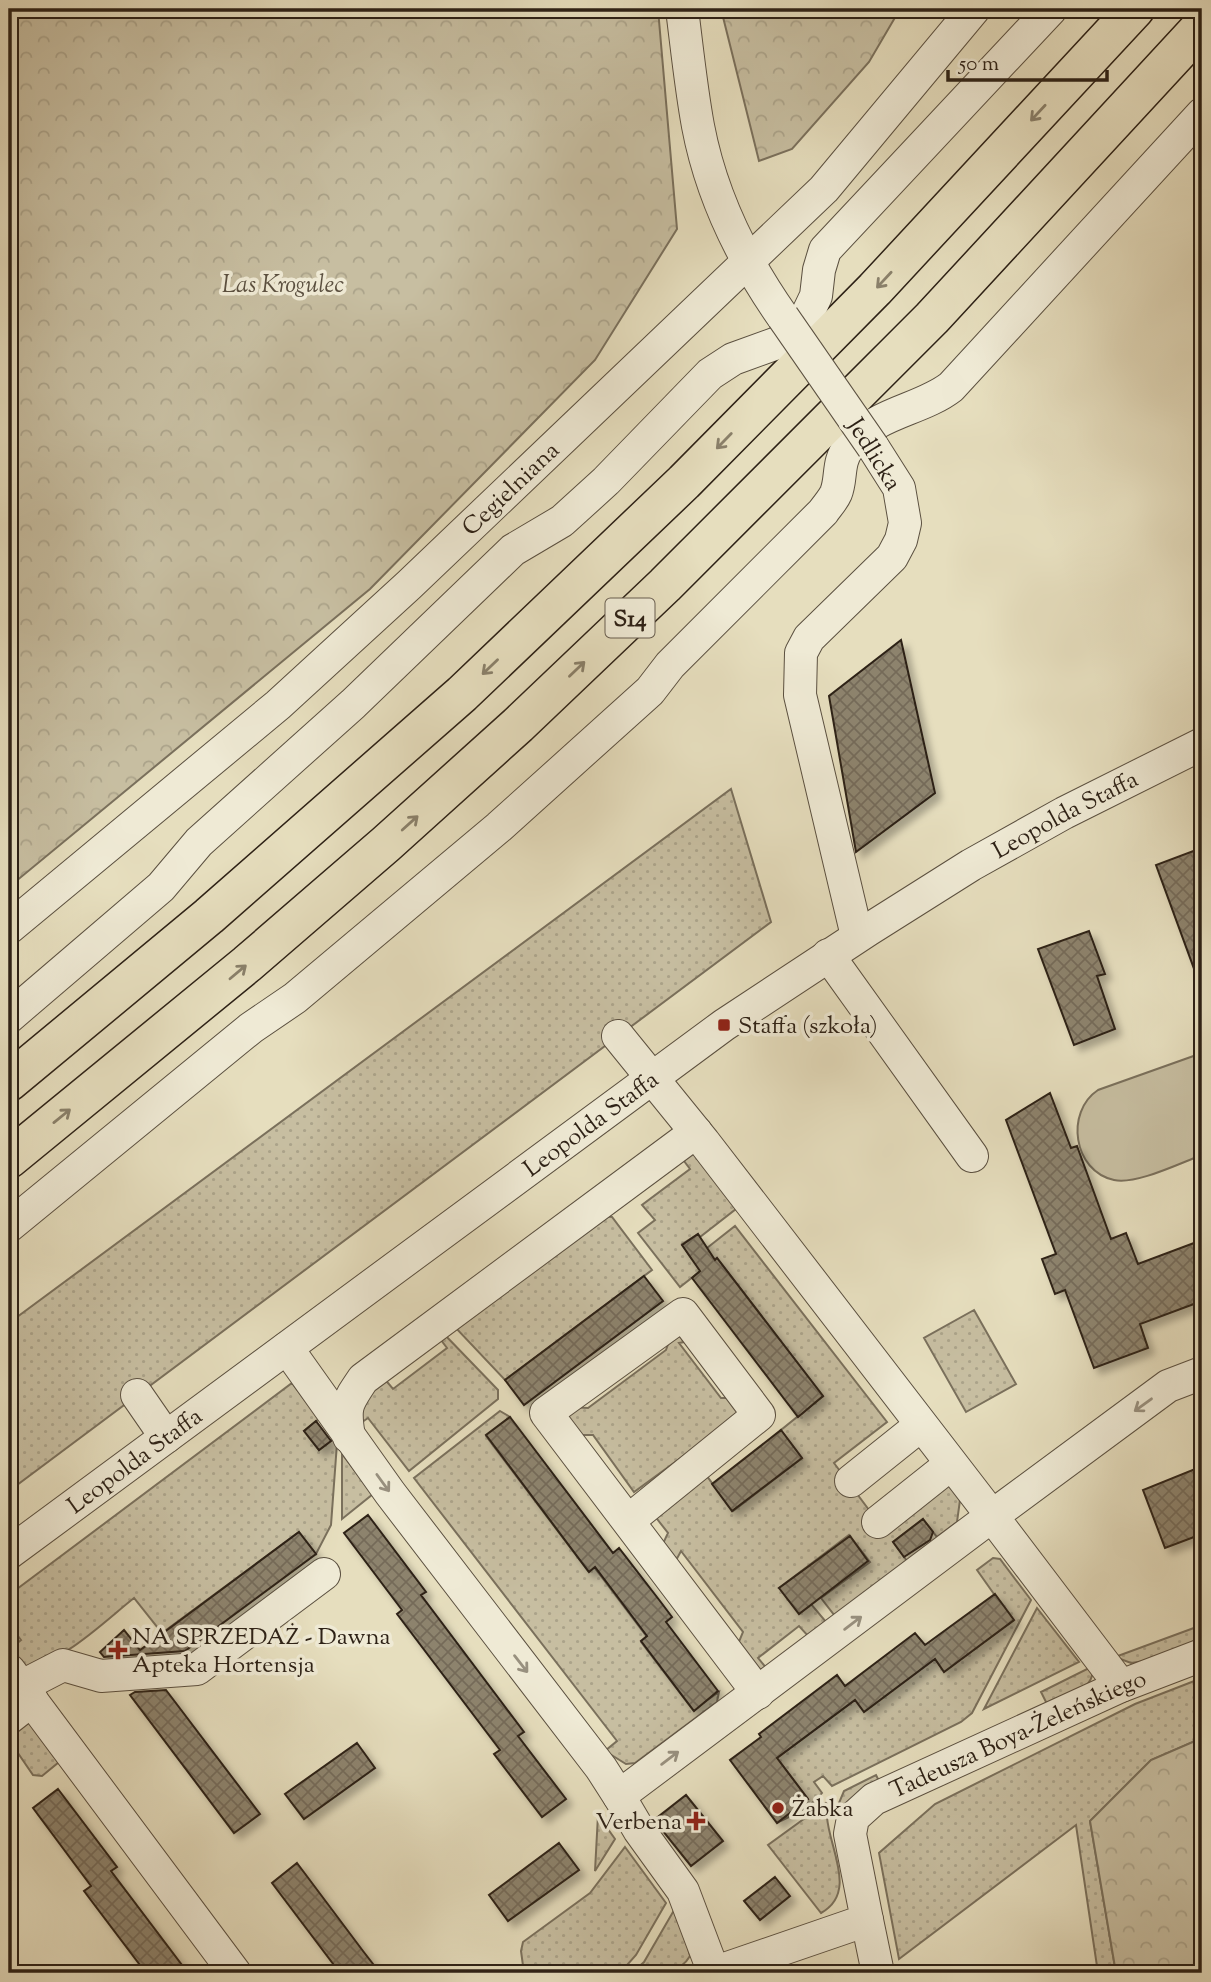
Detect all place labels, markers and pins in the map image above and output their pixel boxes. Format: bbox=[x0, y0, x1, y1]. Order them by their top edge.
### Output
place label: Staffa (szkoła) bbox=[738, 1010, 878, 1044]
marker: Staffa (szkoła) bbox=[716, 1017, 732, 1033]
place label: NA SPRZEDAŻ - Dawna Apteka Hortensja bbox=[132, 1621, 391, 1683]
marker: NA SPRZEDAŻ - Dawna Apteka Hortensja bbox=[110, 1642, 126, 1658]
place label: Żabka bbox=[792, 1793, 854, 1827]
marker: Żabka bbox=[770, 1800, 786, 1816]
place label: Verbena bbox=[595, 1806, 682, 1840]
marker: Verbena bbox=[688, 1813, 704, 1829]

